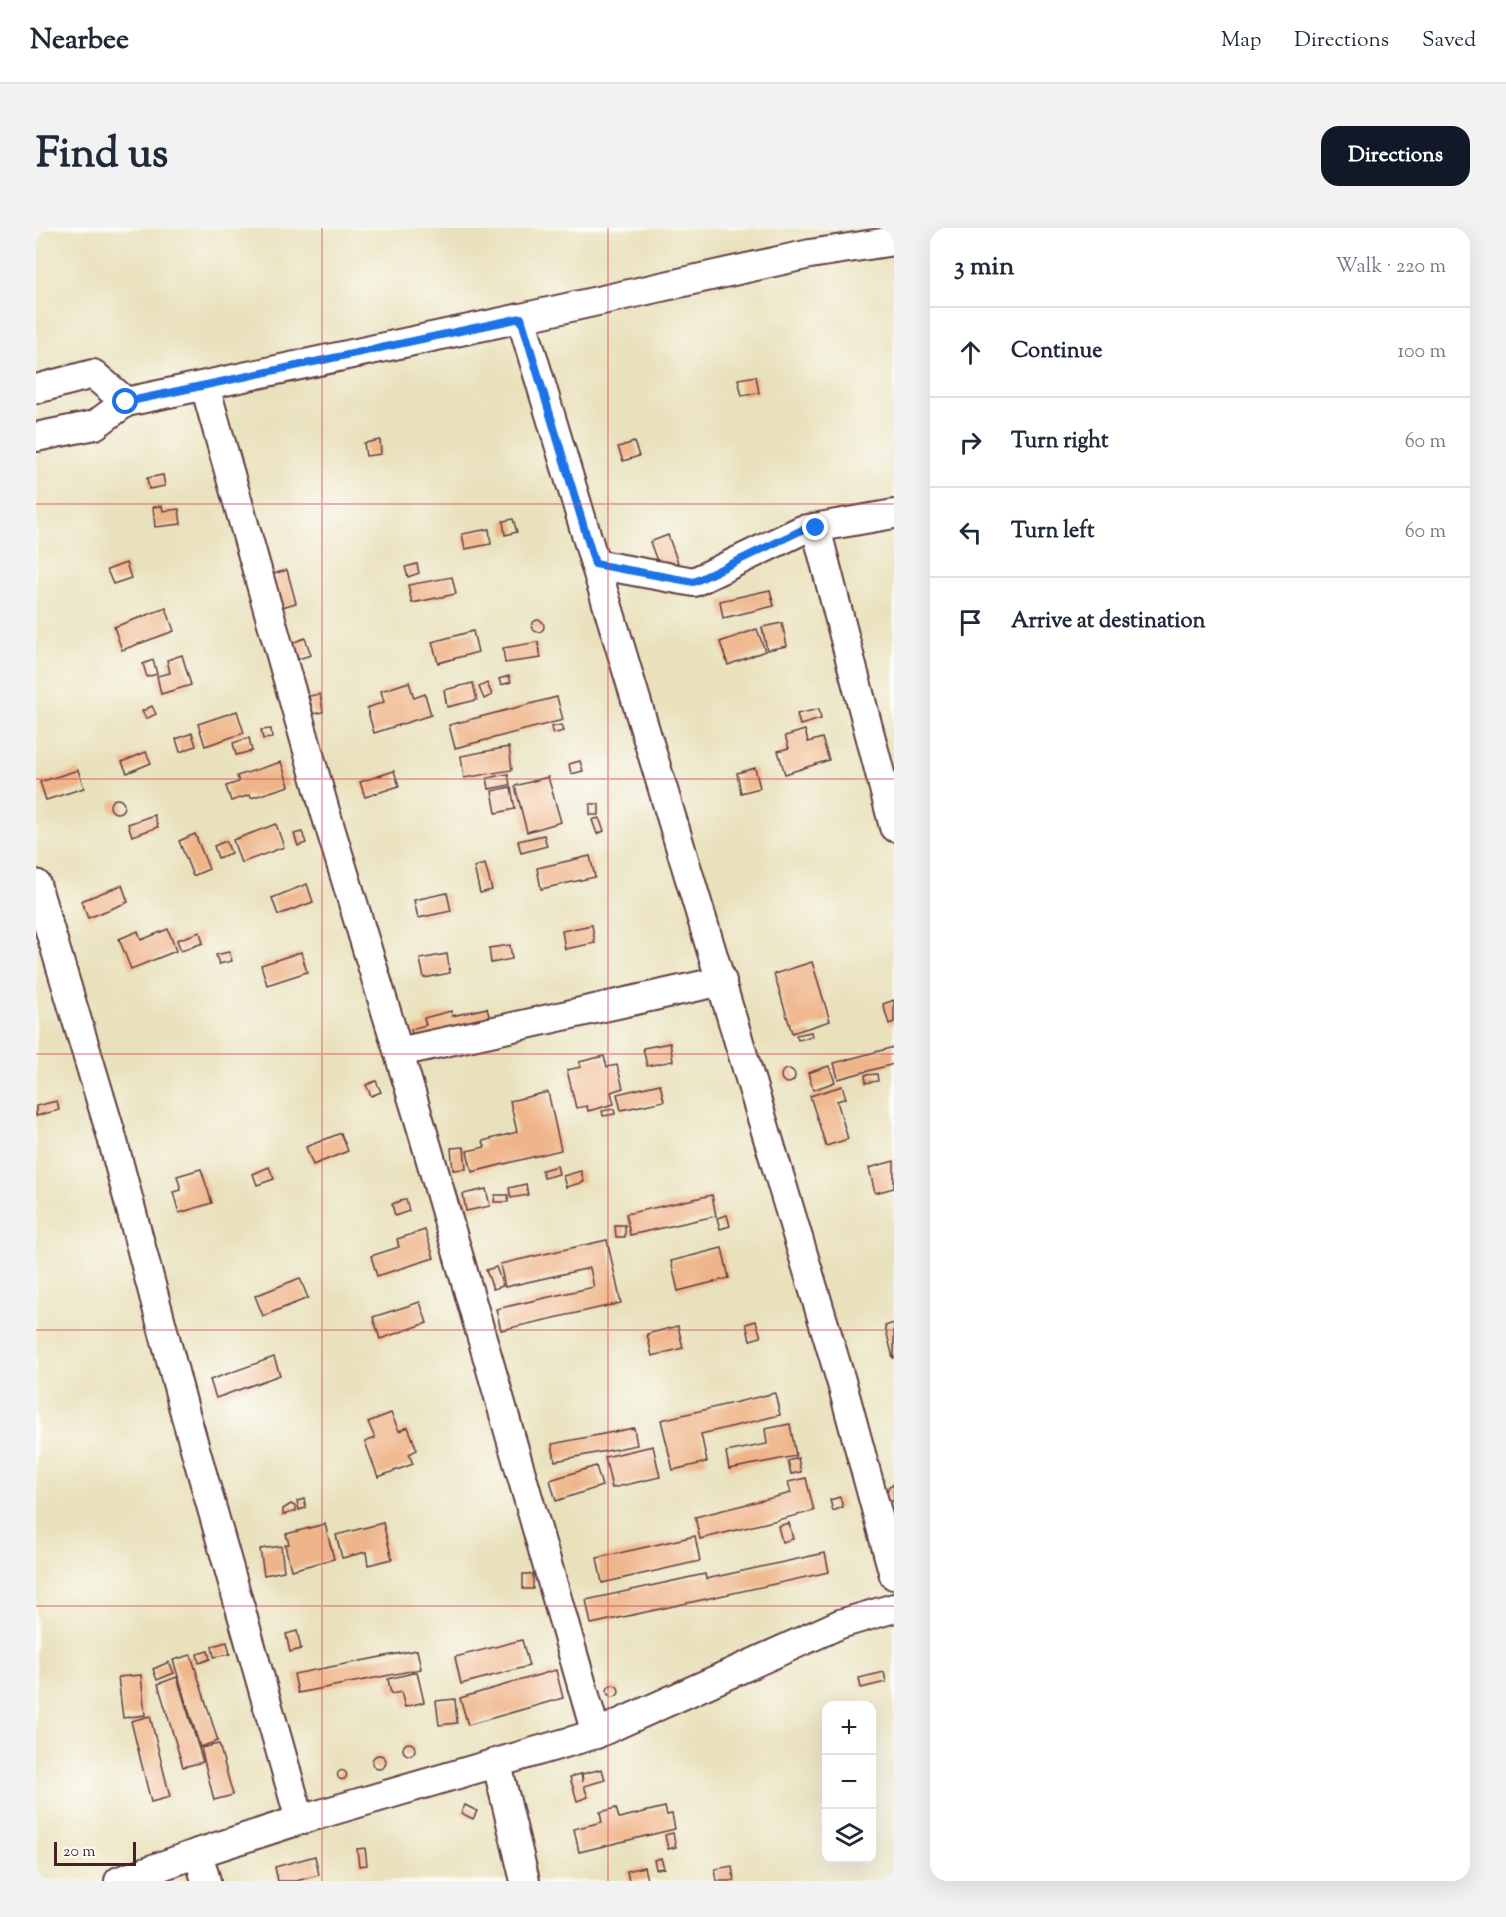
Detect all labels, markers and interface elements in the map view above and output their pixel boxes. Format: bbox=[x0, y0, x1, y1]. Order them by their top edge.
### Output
text: Nearbee bbox=[30, 21, 129, 61]
text: Map bbox=[1221, 26, 1261, 56]
text: Directions bbox=[1294, 26, 1389, 56]
text: Saved bbox=[1422, 26, 1476, 56]
text: Find us bbox=[36, 126, 168, 186]
button: Directions bbox=[1321, 126, 1470, 186]
text: 3 min bbox=[954, 249, 1014, 286]
text: Walk · 220 m bbox=[1335, 253, 1446, 282]
icon: ahead bbox=[954, 336, 987, 369]
text: Continue bbox=[1011, 336, 1102, 368]
text: 100 m bbox=[1397, 338, 1446, 367]
route start bbox=[112, 388, 138, 414]
icon: right bbox=[954, 426, 987, 459]
text: Turn right bbox=[1011, 426, 1108, 458]
text: 60 m bbox=[1405, 428, 1446, 457]
route end bbox=[802, 514, 828, 540]
icon: left bbox=[954, 516, 987, 549]
text: Turn left bbox=[1011, 516, 1094, 548]
text: 60 m bbox=[1405, 518, 1446, 547]
icon: arrive bbox=[954, 606, 987, 639]
text: Arrive at destination bbox=[1011, 606, 1206, 638]
map controls bbox=[822, 1701, 876, 1863]
button: + bbox=[822, 1701, 876, 1755]
button: − bbox=[822, 1755, 876, 1809]
button: layers bbox=[822, 1809, 876, 1863]
scale bar bbox=[54, 1839, 136, 1866]
text: 20 m bbox=[63, 1841, 96, 1864]

